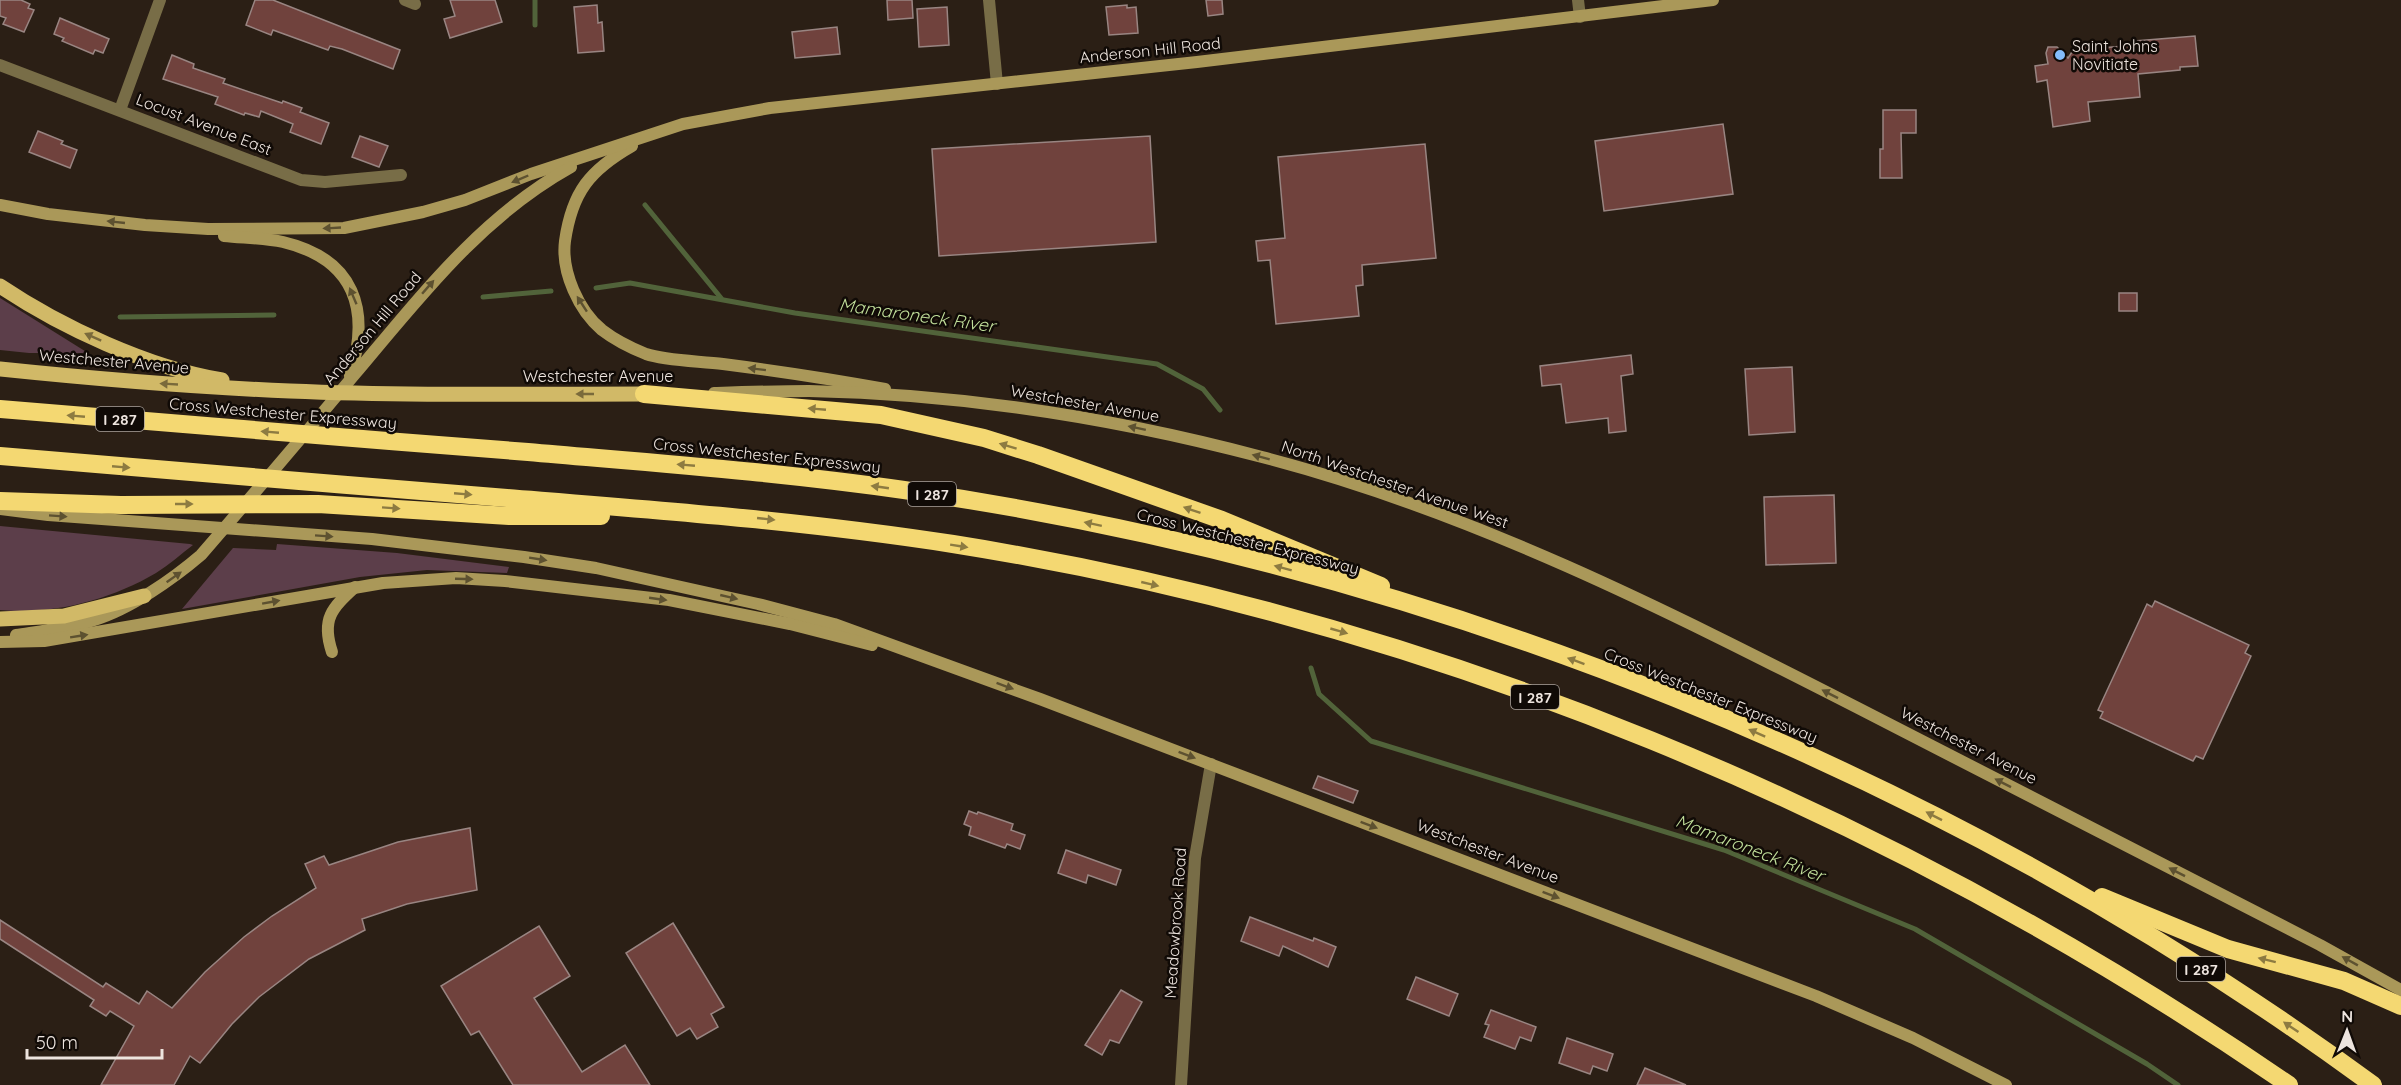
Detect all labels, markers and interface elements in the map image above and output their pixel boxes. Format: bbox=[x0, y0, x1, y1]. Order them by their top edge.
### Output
street label: Anderson Hill Road bbox=[1079, 33, 1221, 67]
place label: Saint Johns Novitiate bbox=[2072, 36, 2158, 74]
marker: Saint Johns Novitiate bbox=[2053, 48, 2067, 62]
street label: Locust Avenue East bbox=[133, 89, 275, 159]
one-way arrow bbox=[510, 174, 528, 184]
one-way arrow bbox=[107, 217, 126, 227]
one-way arrow bbox=[322, 224, 341, 233]
street label: Anderson Hill Road bbox=[319, 267, 425, 389]
one-way arrow bbox=[421, 280, 434, 295]
one-way arrow bbox=[348, 287, 358, 305]
water label: Mamaroneck River bbox=[837, 293, 999, 338]
one-way arrow bbox=[577, 296, 588, 312]
one-way arrow bbox=[83, 332, 101, 342]
street label: Westchester Avenue bbox=[38, 344, 190, 378]
one-way arrow bbox=[747, 364, 766, 373]
street label: Westchester Avenue bbox=[523, 366, 673, 386]
one-way arrow bbox=[159, 379, 178, 389]
street label: Westchester Avenue bbox=[1009, 380, 1161, 426]
one-way arrow bbox=[576, 389, 595, 399]
street label: Cross Westchester Expressway bbox=[168, 393, 398, 433]
one-way arrow bbox=[807, 404, 826, 414]
road number: I 287 bbox=[96, 407, 144, 431]
one-way arrow bbox=[67, 411, 86, 421]
one-way arrow bbox=[1127, 423, 1146, 432]
one-way arrow bbox=[261, 427, 280, 437]
street label: Cross Westchester Expressway bbox=[652, 433, 882, 477]
street label: North Westchester Avenue West bbox=[1279, 436, 1511, 532]
one-way arrow bbox=[999, 441, 1017, 450]
one-way arrow bbox=[1252, 452, 1270, 461]
one-way arrow bbox=[677, 460, 696, 470]
one-way arrow bbox=[112, 462, 131, 472]
one-way arrow bbox=[871, 482, 890, 491]
road number: I 287 bbox=[908, 482, 956, 506]
one-way arrow bbox=[454, 489, 473, 499]
one-way arrow bbox=[175, 499, 194, 509]
one-way arrow bbox=[381, 503, 400, 513]
street label: Cross Westchester Expressway bbox=[1135, 504, 1361, 578]
one-way arrow bbox=[1183, 504, 1201, 514]
one-way arrow bbox=[49, 511, 68, 521]
one-way arrow bbox=[756, 515, 775, 524]
one-way arrow bbox=[1083, 519, 1102, 528]
one-way arrow bbox=[314, 531, 333, 540]
one-way arrow bbox=[949, 541, 968, 550]
one-way arrow bbox=[529, 554, 548, 563]
one-way arrow bbox=[1274, 563, 1292, 573]
one-way arrow bbox=[165, 571, 181, 583]
one-way arrow bbox=[455, 574, 474, 584]
one-way arrow bbox=[1141, 579, 1159, 589]
one-way arrow bbox=[720, 593, 739, 603]
one-way arrow bbox=[649, 594, 668, 603]
one-way arrow bbox=[262, 597, 281, 606]
one-way arrow bbox=[1330, 627, 1348, 637]
one-way arrow bbox=[70, 631, 89, 640]
street label: Cross Westchester Expressway bbox=[1601, 643, 1821, 747]
one-way arrow bbox=[1567, 655, 1585, 665]
one-way arrow bbox=[996, 682, 1014, 691]
road number: I 287 bbox=[1511, 685, 1559, 709]
one-way arrow bbox=[1821, 689, 1838, 698]
street label: Westchester Avenue bbox=[1897, 702, 2041, 788]
one-way arrow bbox=[1748, 728, 1766, 738]
one-way arrow bbox=[1178, 751, 1196, 761]
one-way arrow bbox=[1994, 778, 2011, 788]
water label: Mamaroneck River bbox=[1672, 809, 1830, 888]
one-way arrow bbox=[1925, 812, 1942, 821]
street label: Westchester Avenue bbox=[1414, 815, 1562, 887]
one-way arrow bbox=[1360, 821, 1378, 830]
street label: Meadowbrook Road bbox=[1160, 847, 1190, 999]
one-way arrow bbox=[2168, 867, 2185, 877]
one-way arrow bbox=[1543, 890, 1561, 900]
one-way arrow bbox=[2257, 955, 2276, 965]
one-way arrow bbox=[2341, 956, 2358, 966]
road number: I 287 bbox=[2177, 957, 2225, 981]
north arrow bbox=[2317, 1001, 2377, 1061]
text: N bbox=[2341, 1006, 2353, 1026]
one-way arrow bbox=[2283, 1021, 2299, 1033]
scale bar bbox=[27, 1022, 162, 1060]
text: 50 m bbox=[36, 1031, 78, 1054]

